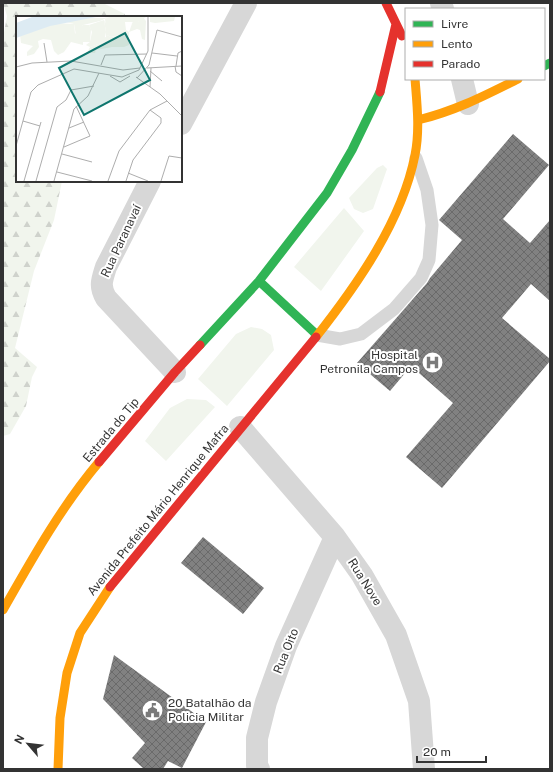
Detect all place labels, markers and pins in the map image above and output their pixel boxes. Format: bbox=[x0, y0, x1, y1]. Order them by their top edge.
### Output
place label: Hospital Petronila Campos bbox=[320, 348, 418, 376]
hospital icon: Hospital Petronila Campos bbox=[420, 349, 446, 375]
place label: 20 Batalhão da Policia Militar bbox=[168, 696, 251, 724]
public building icon: 20 Batalhão da Policia Militar bbox=[139, 697, 165, 723]

